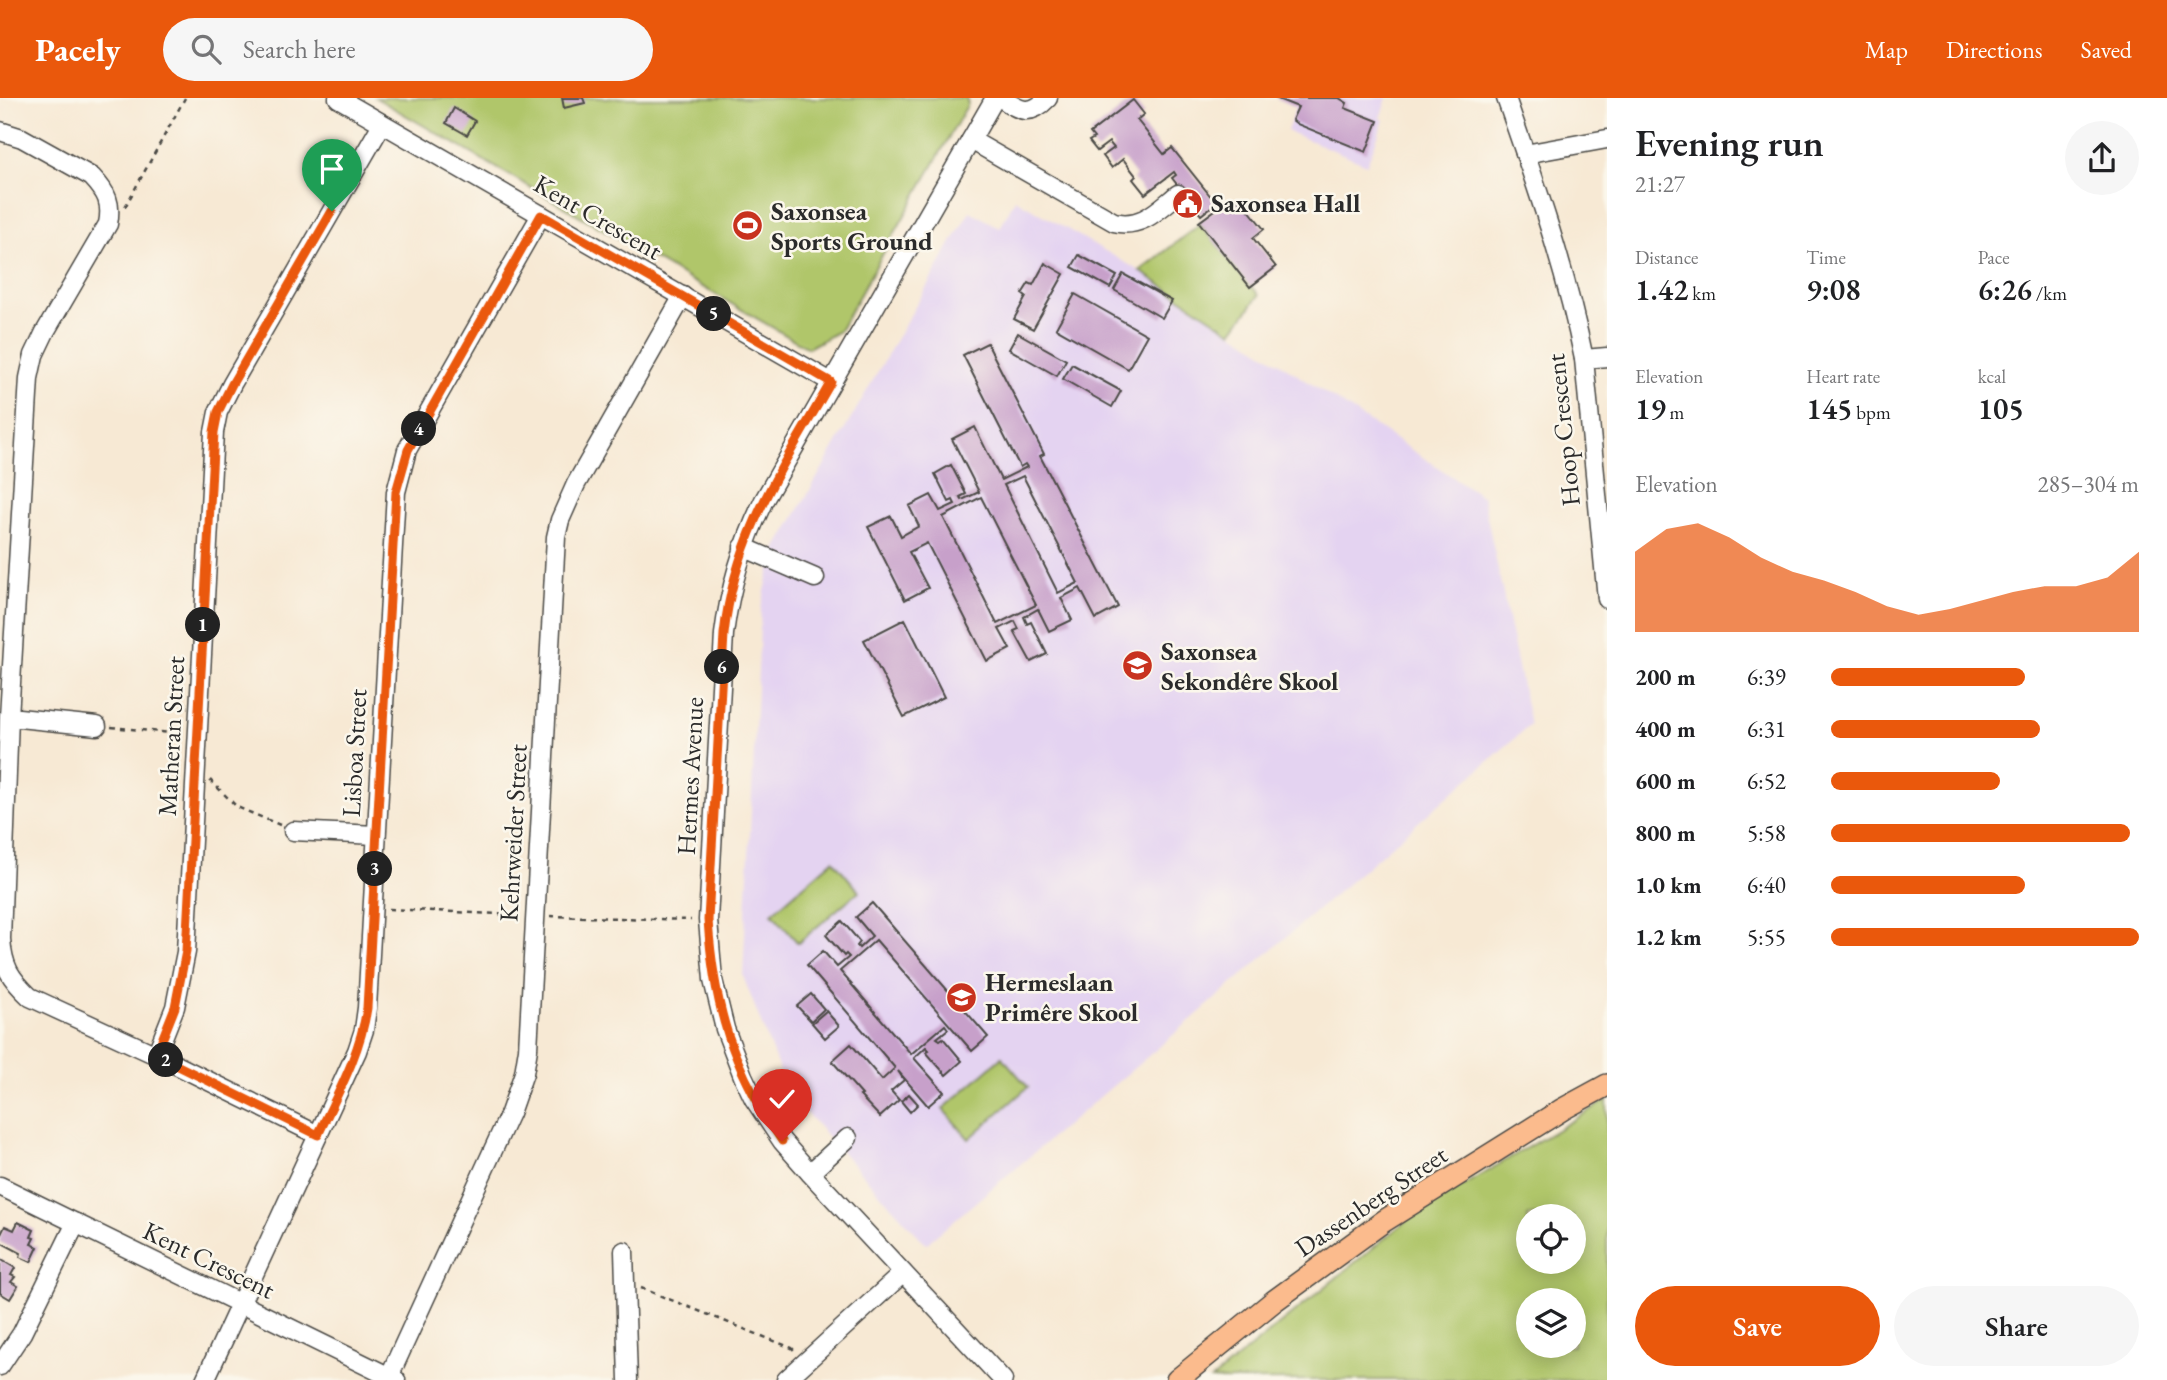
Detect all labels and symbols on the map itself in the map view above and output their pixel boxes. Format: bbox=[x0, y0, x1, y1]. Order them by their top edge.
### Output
pin bbox=[302, 139, 362, 211]
street label: Kent Crescent bbox=[528, 167, 668, 267]
public building icon: Saxonsea Hall bbox=[1171, 186, 1205, 220]
place label: Saxonsea Hall bbox=[1211, 186, 1360, 220]
place label: Saxonsea Sports Ground bbox=[771, 194, 933, 258]
sports icon: Saxonsea Sports Ground bbox=[731, 209, 765, 243]
pin: 5 bbox=[696, 296, 732, 332]
street label: Hoop Crescent bbox=[1538, 352, 1588, 508]
pin: 4 bbox=[402, 412, 436, 446]
pin: 1 bbox=[186, 608, 220, 642]
place label: Saxonsea Sekondêre Skool bbox=[1161, 634, 1338, 698]
school or university icon: Saxonsea Sekondêre Skool bbox=[1121, 649, 1155, 683]
pin: 6 bbox=[704, 650, 740, 684]
street label: Matheran Street bbox=[150, 655, 192, 817]
street label: Lisboa Street bbox=[334, 688, 374, 818]
street label: Hermes Avenue bbox=[669, 696, 711, 856]
street label: Kehrweider Street bbox=[491, 743, 535, 923]
pin: 3 bbox=[358, 852, 392, 886]
place label: Hermeslaan Primêre Skool bbox=[985, 965, 1138, 1029]
school or university icon: Hermeslaan Primêre Skool bbox=[945, 980, 979, 1014]
pin: 2 bbox=[148, 1042, 184, 1077]
pin bbox=[752, 1069, 812, 1141]
street label: Dassenberg Street bbox=[1288, 1138, 1454, 1264]
street label: Kent Crescent bbox=[137, 1213, 281, 1307]

